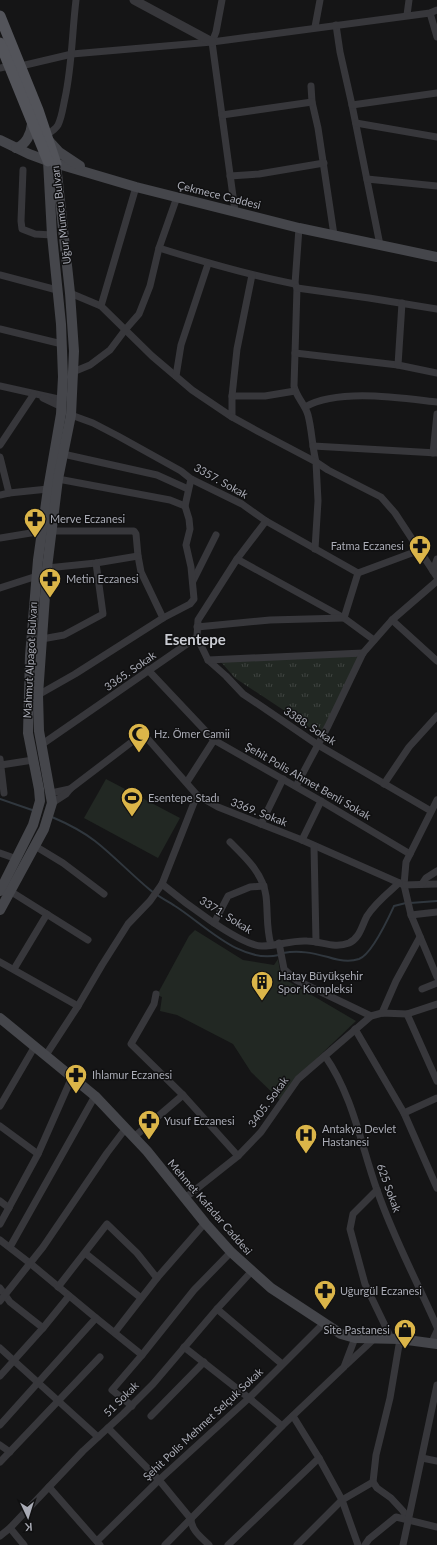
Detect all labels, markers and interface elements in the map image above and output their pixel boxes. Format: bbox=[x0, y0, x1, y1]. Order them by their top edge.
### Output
street label: Uğur Mumcu Bulvarı bbox=[48, 165, 73, 265]
street label: Çekmece Caddesi bbox=[176, 178, 263, 211]
street label: 3357. Sokak bbox=[192, 460, 251, 501]
pharmacy icon: Merve Eczanesi bbox=[22, 506, 48, 539]
place label: Merve Eczanesi bbox=[50, 512, 125, 525]
pharmacy icon: Fatma Eczanesi bbox=[407, 533, 433, 566]
place label: Fatma Eczanesi bbox=[331, 539, 404, 552]
pharmacy icon: Metin Eczanesi bbox=[37, 566, 63, 599]
place label: Metin Eczanesi bbox=[66, 572, 139, 585]
street label: Mahmut Alpagot Bulvarı bbox=[20, 601, 39, 719]
district label: Esentepe bbox=[164, 630, 226, 648]
street label: 3365. Sokak bbox=[102, 648, 158, 693]
street label: 3388. Sokak bbox=[282, 704, 339, 748]
mosque icon: Hz. Ömer Camii bbox=[126, 721, 152, 754]
place label: Hz. Ömer Camii bbox=[154, 727, 230, 740]
street label: Şehit Polis Ahmet Benli Sokak bbox=[243, 739, 374, 822]
sports icon: Esentepe Stadı bbox=[119, 785, 145, 818]
place label: Esentepe Stadı bbox=[148, 791, 219, 804]
street label: 3369. Sokak bbox=[229, 795, 290, 828]
street label: 3371. Sokak bbox=[197, 893, 255, 936]
building icon: Hatay Büyükşehir Spor Kompleksi bbox=[249, 969, 275, 1002]
place label: Hatay Büyükşehir Spor Kompleksi bbox=[278, 969, 363, 995]
pharmacy icon: Ihlamur Eczanesi bbox=[63, 1062, 89, 1095]
place label: Ihlamur Eczanesi bbox=[92, 1068, 172, 1081]
street label: 3405. Sokak bbox=[245, 1073, 291, 1130]
pharmacy icon: Yusuf Eczanesi bbox=[136, 1108, 162, 1141]
place label: Yusuf Eczanesi bbox=[164, 1114, 235, 1127]
hospital icon: Antakya Devlet Hastanesi bbox=[293, 1122, 319, 1155]
place label: Antakya Devlet Hastanesi bbox=[322, 1122, 396, 1148]
street label: Mehmet Kafadar Caddesi bbox=[165, 1156, 256, 1257]
street label: 625 Sokak bbox=[375, 1162, 404, 1214]
pharmacy icon: Uğurgül Eczanesi bbox=[312, 1278, 338, 1311]
place label: Uğurgül Eczanesi bbox=[340, 1284, 422, 1297]
shop icon: Site Pastanesi bbox=[392, 1317, 418, 1350]
place label: Site Pastanesi bbox=[323, 1323, 390, 1336]
street label: Şehit Polis Mehmet Selçuk Sokak bbox=[140, 1364, 266, 1483]
street label: 51 Sokak bbox=[100, 1378, 141, 1419]
north arrow bbox=[8, 1497, 48, 1537]
text: K bbox=[24, 1521, 33, 1534]

